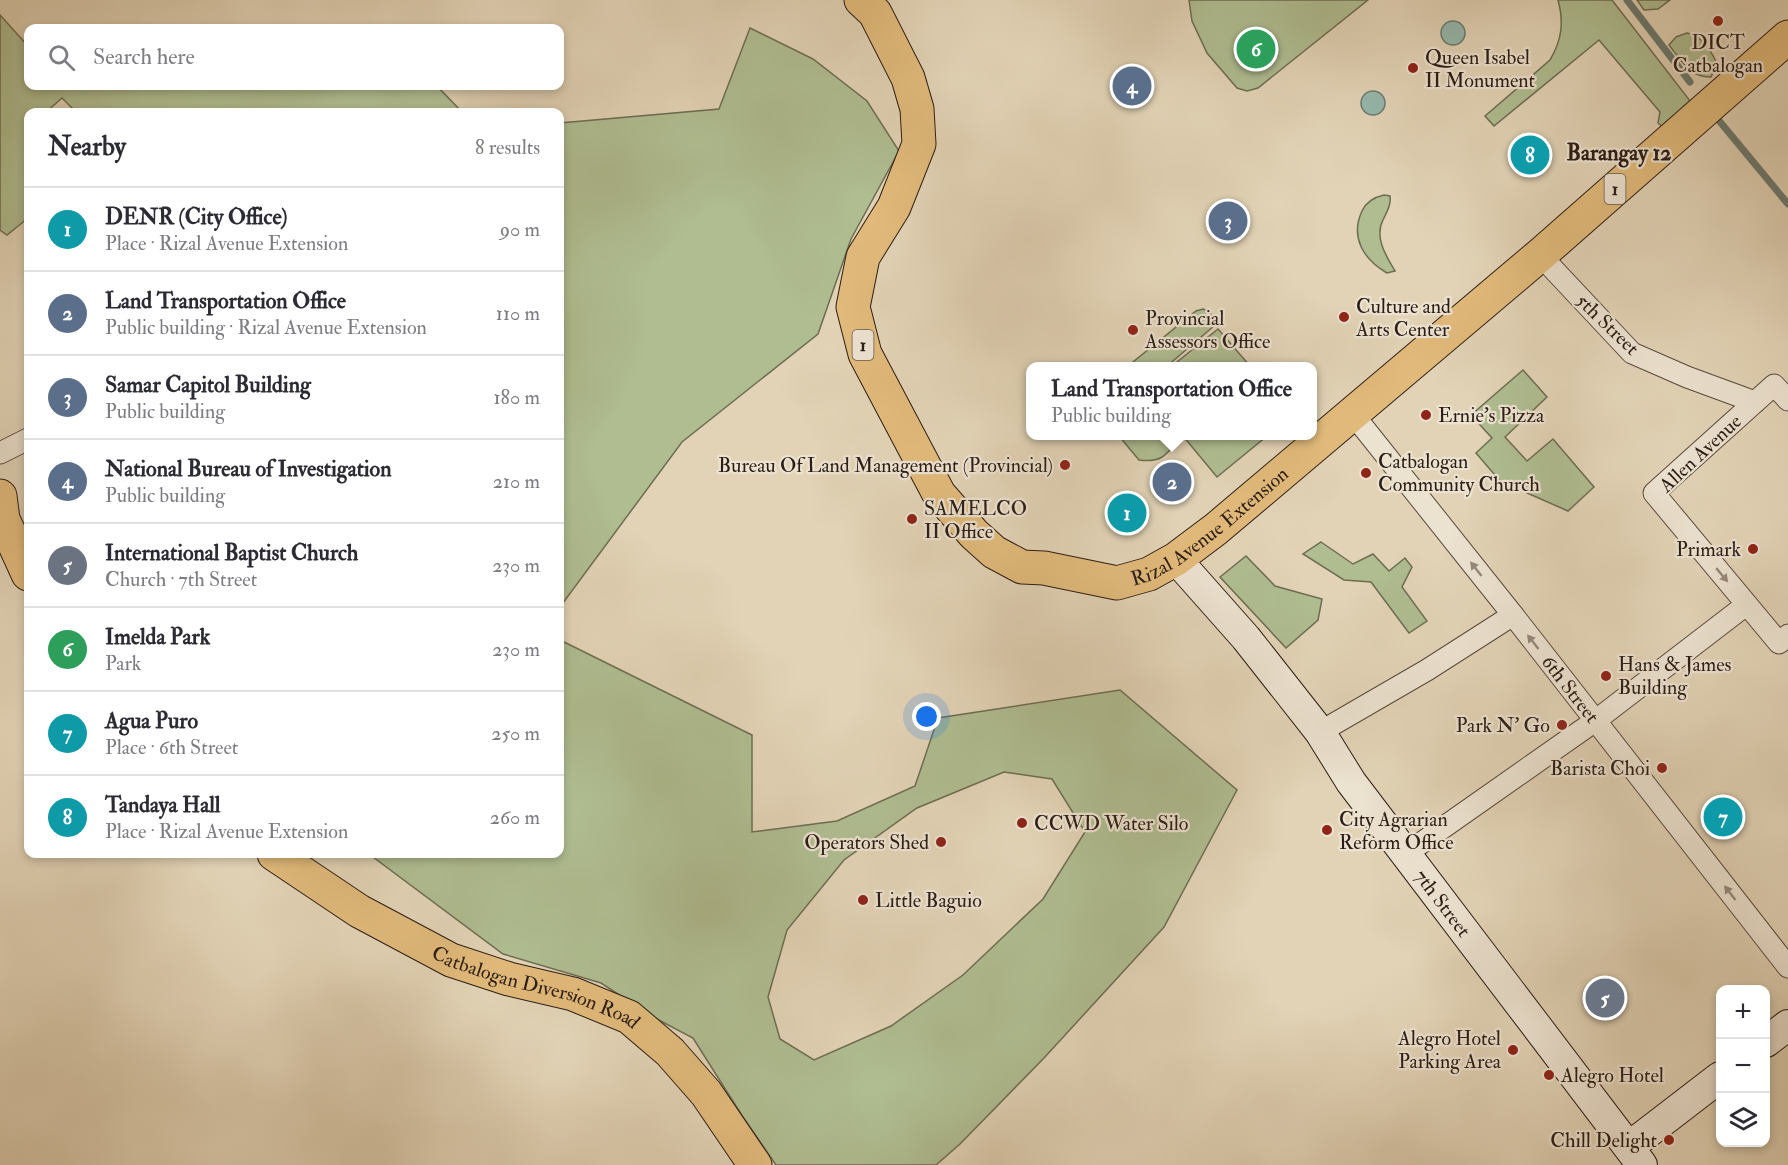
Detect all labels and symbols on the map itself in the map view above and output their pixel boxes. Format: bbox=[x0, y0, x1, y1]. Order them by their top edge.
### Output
marker: DICT Catbalogan bbox=[1711, 14, 1725, 28]
pin: 6 bbox=[1236, 26, 1276, 72]
place label: DICT Catbalogan bbox=[1673, 30, 1763, 78]
place label: Queen Isabel II Monument bbox=[1425, 45, 1535, 93]
marker: Queen Isabel II Monument bbox=[1406, 61, 1420, 75]
pin: 4 bbox=[1112, 64, 1152, 109]
pin: 8 bbox=[1510, 132, 1550, 178]
district label: Barangay 12 bbox=[1566, 139, 1672, 168]
road number: 1 bbox=[1604, 174, 1626, 204]
pin: 3 bbox=[1208, 198, 1248, 244]
street label: 5th Street bbox=[1571, 288, 1645, 361]
place label: Culture and Arts Center bbox=[1355, 294, 1451, 342]
place label: Provincial Assessors Office bbox=[1144, 306, 1270, 354]
marker: Culture and Arts Center bbox=[1337, 310, 1351, 324]
marker: Provincial Assessors Office bbox=[1126, 323, 1140, 337]
road number: 1 bbox=[852, 330, 874, 360]
place label: Ernie's Pizza bbox=[1438, 403, 1545, 428]
marker: Ernie's Pizza bbox=[1419, 408, 1433, 422]
street label: Allen Avenue bbox=[1653, 409, 1747, 499]
place label: Catbalogan Community Church bbox=[1378, 449, 1540, 497]
place label: Bureau Of Land Management (Provincial) bbox=[718, 453, 1053, 478]
marker: Bureau Of Land Management (Provincial) bbox=[1058, 458, 1072, 472]
pin: 2 bbox=[1152, 460, 1192, 504]
street label: Rizal Avenue Extension bbox=[1128, 461, 1293, 591]
marker: Catbalogan Community Church bbox=[1359, 466, 1373, 480]
pin: 1 bbox=[1108, 490, 1146, 536]
place label: SAMELCO II Office bbox=[924, 496, 1027, 544]
marker: SAMELCO II Office bbox=[905, 512, 919, 526]
place label: Primark bbox=[1676, 537, 1741, 562]
marker: Primark bbox=[1746, 542, 1760, 556]
one-way arrow bbox=[1471, 562, 1483, 577]
one-way arrow bbox=[1715, 567, 1728, 583]
one-way arrow bbox=[1528, 634, 1540, 649]
street label: 6th Street bbox=[1536, 650, 1605, 729]
place label: Hans & James Building bbox=[1618, 652, 1732, 700]
marker: Hans & James Building bbox=[1599, 669, 1613, 683]
your location bbox=[912, 702, 941, 731]
place label: Park N' Go bbox=[1456, 713, 1550, 738]
marker: Park N' Go bbox=[1555, 718, 1569, 732]
place label: Barista Choi bbox=[1550, 756, 1650, 781]
marker: Barista Choi bbox=[1655, 761, 1669, 775]
pin: 7 bbox=[1704, 794, 1742, 840]
place label: City Agrarian Reform Office bbox=[1339, 807, 1454, 855]
place label: CCWD Water Silo bbox=[1034, 811, 1189, 836]
marker: CCWD Water Silo bbox=[1015, 816, 1029, 830]
marker: City Agrarian Reform Office bbox=[1320, 823, 1334, 837]
place label: Operators Shed bbox=[804, 830, 929, 856]
marker: Operators Shed bbox=[934, 835, 948, 849]
street label: 7th Street bbox=[1409, 864, 1477, 943]
one-way arrow bbox=[1724, 886, 1736, 901]
place label: Little Baguio bbox=[875, 888, 982, 913]
marker: Little Baguio bbox=[856, 893, 870, 907]
street label: Catbalogan Diversion Road bbox=[427, 940, 646, 1034]
pin: 5 bbox=[1586, 976, 1624, 1020]
place label: Alegro Hotel Parking Area bbox=[1397, 1026, 1502, 1074]
marker: Alegro Hotel Parking Area bbox=[1506, 1043, 1520, 1057]
place label: Alegro Hotel bbox=[1560, 1063, 1664, 1088]
marker: Alegro Hotel bbox=[1542, 1068, 1556, 1082]
place label: Chill Delight bbox=[1550, 1128, 1658, 1153]
marker: Chill Delight bbox=[1662, 1133, 1676, 1147]

